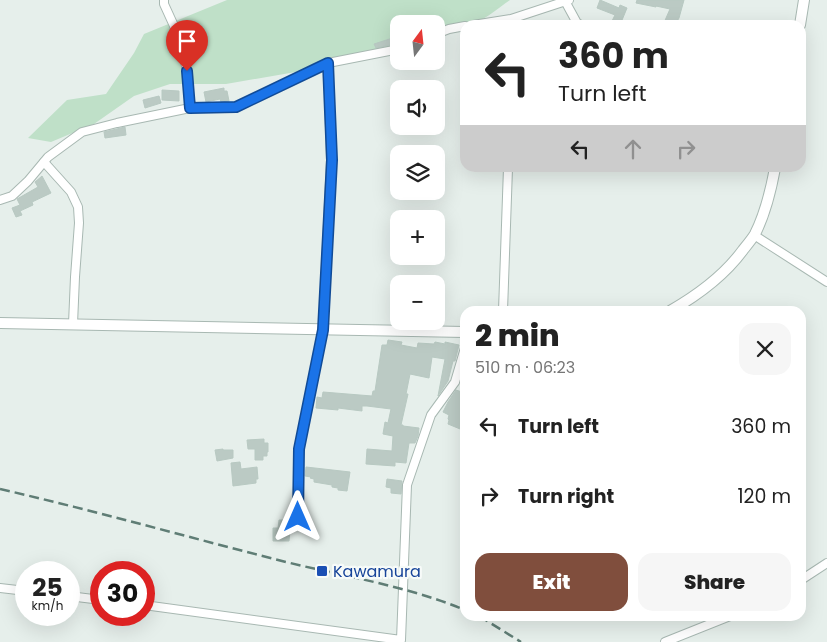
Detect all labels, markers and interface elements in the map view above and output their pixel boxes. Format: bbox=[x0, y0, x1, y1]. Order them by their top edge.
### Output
north arrow bbox=[390, 15, 445, 70]
map controls bbox=[390, 15, 445, 330]
pin bbox=[166, 20, 208, 71]
icon: arrive bbox=[173, 27, 201, 55]
text: 360 m bbox=[558, 31, 669, 80]
icon: left bbox=[475, 40, 540, 105]
text: Turn left bbox=[558, 78, 646, 109]
button: sound bbox=[390, 80, 445, 135]
icon: left bbox=[566, 135, 594, 163]
icon: ahead bbox=[619, 135, 647, 163]
icon: right bbox=[672, 135, 700, 163]
button: layers bbox=[390, 145, 445, 200]
button: + bbox=[390, 210, 445, 265]
button: − bbox=[390, 275, 445, 330]
text: 2 min bbox=[475, 314, 560, 357]
button: close bbox=[739, 323, 791, 375]
text: 510 m · 06:23 bbox=[475, 356, 575, 379]
icon: left bbox=[475, 412, 503, 440]
text: Turn left bbox=[518, 413, 599, 440]
text: 360 m bbox=[731, 413, 791, 440]
icon: right bbox=[475, 482, 503, 510]
text: Turn right bbox=[518, 483, 614, 510]
text: 120 m bbox=[737, 483, 791, 510]
position arrow bbox=[271, 490, 323, 542]
button: Exit bbox=[475, 553, 628, 611]
button: Share bbox=[638, 553, 791, 611]
place label: Kawamura bbox=[333, 560, 421, 583]
speed limit sign: 30 bbox=[90, 561, 155, 626]
marker: Kawamura bbox=[315, 564, 329, 578]
text: 25 bbox=[32, 570, 63, 605]
text: km/h bbox=[32, 597, 63, 614]

